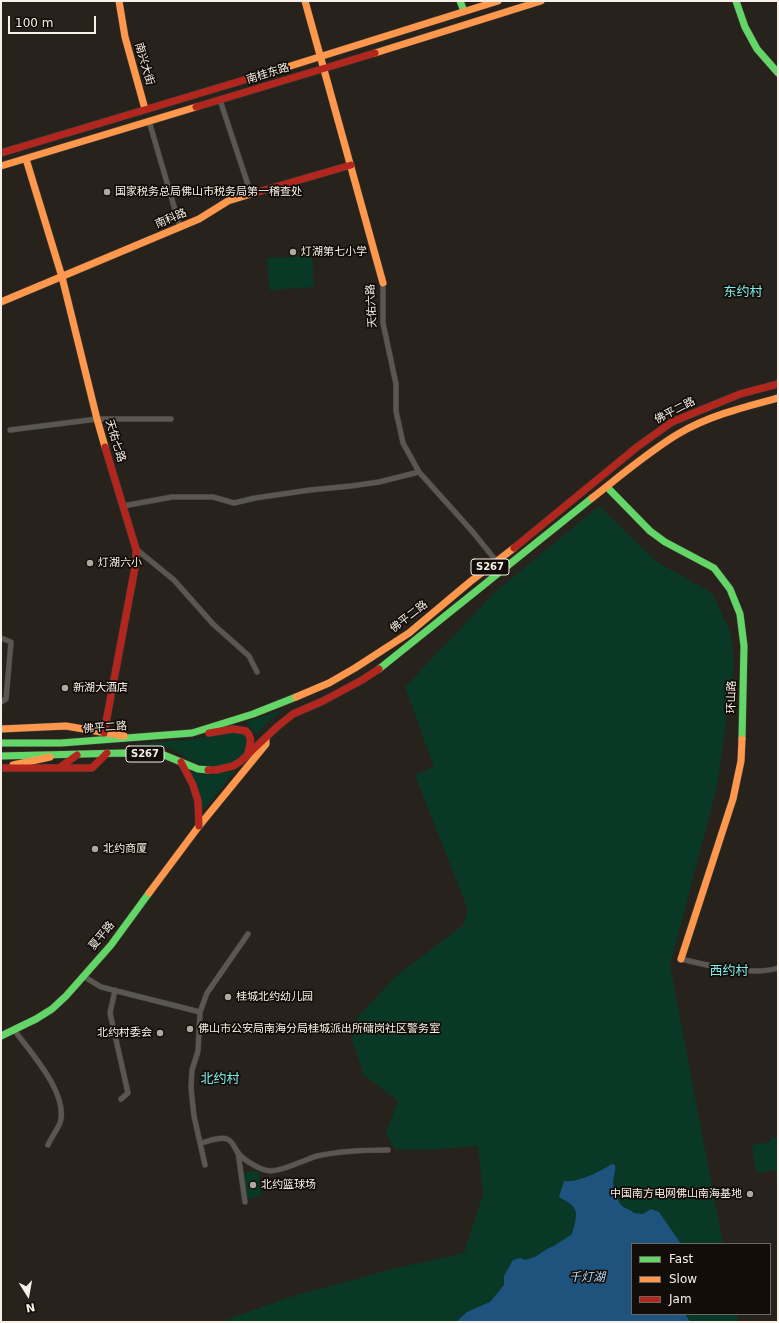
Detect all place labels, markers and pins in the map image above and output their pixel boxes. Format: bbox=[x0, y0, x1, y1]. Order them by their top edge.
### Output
place label: 国家税务总局佛山市税务局第一稽查处 bbox=[115, 185, 302, 199]
marker: 国家税务总局佛山市税务局第一稽查处 bbox=[102, 187, 112, 197]
place label: 灯湖第七小学 bbox=[301, 245, 367, 259]
marker: 灯湖第七小学 bbox=[288, 247, 298, 257]
place label: 灯湖六小 bbox=[98, 556, 142, 570]
marker: 灯湖六小 bbox=[85, 558, 95, 568]
place label: 新湖大酒店 bbox=[73, 681, 128, 695]
marker: 新湖大酒店 bbox=[60, 683, 70, 693]
place label: 北约商厦 bbox=[103, 842, 147, 856]
marker: 北约商厦 bbox=[90, 844, 100, 854]
place label: 桂城北约幼儿园 bbox=[236, 990, 313, 1004]
marker: 桂城北约幼儿园 bbox=[223, 992, 233, 1002]
place label: 佛山市公安局南海分局桂城派出所礌岗社区警务室 bbox=[198, 1022, 440, 1036]
marker: 佛山市公安局南海分局桂城派出所礌岗社区警务室 bbox=[185, 1024, 195, 1034]
place label: 北约村委会 bbox=[97, 1026, 152, 1040]
marker: 北约村委会 bbox=[155, 1028, 165, 1038]
place label: 北约篮球场 bbox=[261, 1178, 316, 1192]
marker: 北约篮球场 bbox=[248, 1180, 258, 1190]
place label: 中国南方电网佛山南海基地 bbox=[610, 1187, 742, 1201]
marker: 中国南方电网佛山南海基地 bbox=[745, 1189, 755, 1199]

